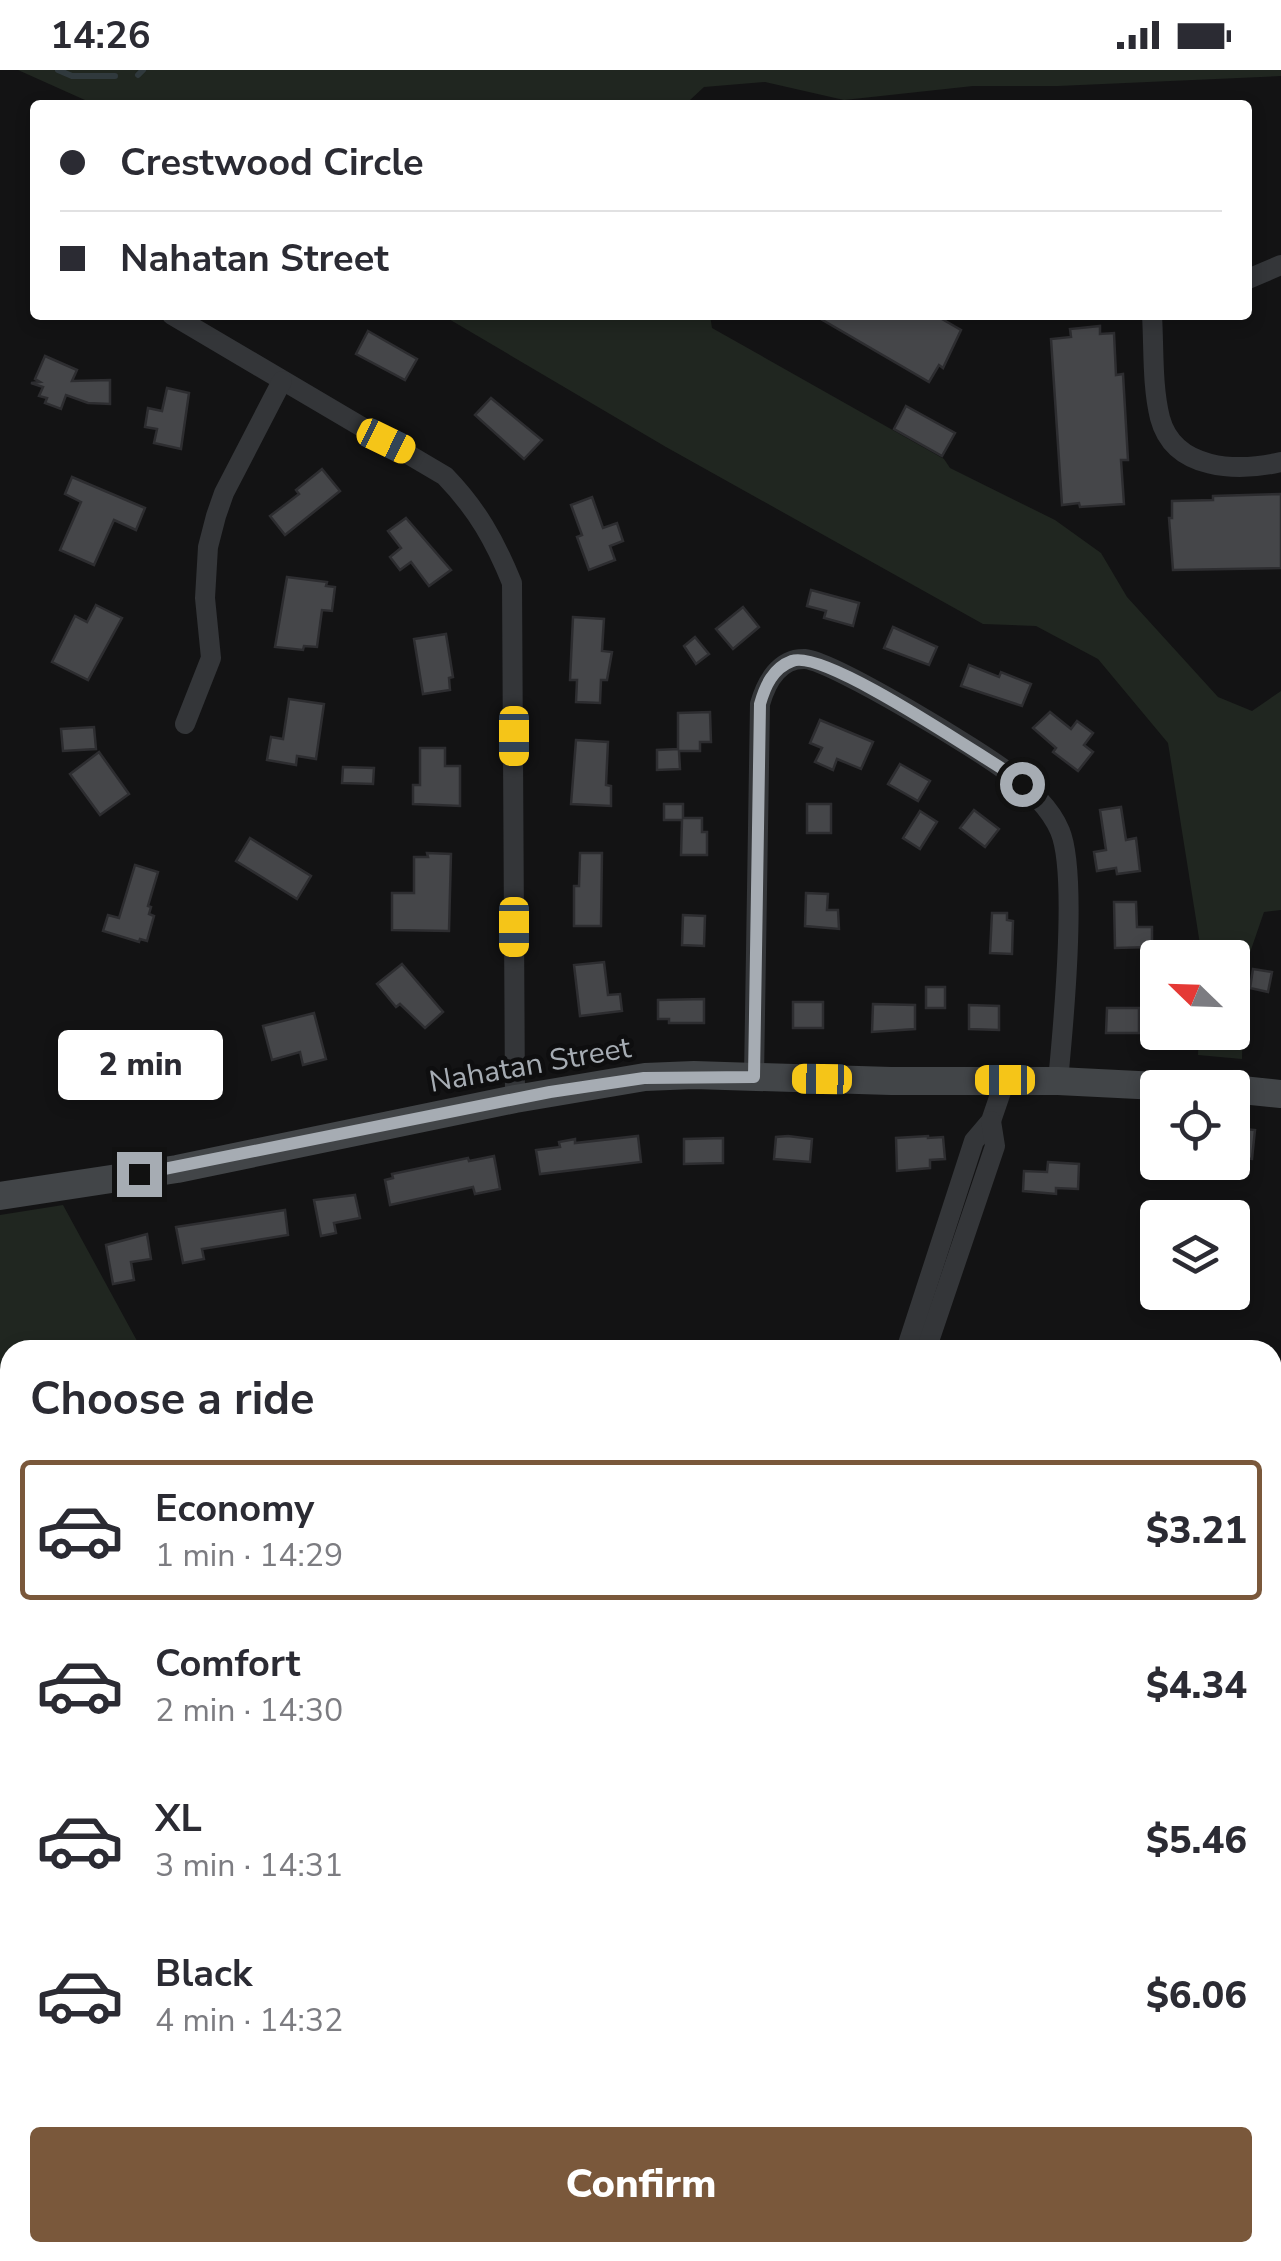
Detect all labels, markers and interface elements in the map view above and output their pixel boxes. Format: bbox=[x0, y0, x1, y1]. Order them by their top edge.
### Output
text: 14:26 bbox=[50, 10, 151, 61]
text: Crestwood Circle bbox=[120, 137, 424, 188]
text: Nahatan Street bbox=[120, 233, 389, 284]
car bbox=[352, 414, 420, 468]
car bbox=[499, 706, 529, 766]
route start bbox=[1000, 762, 1045, 807]
car bbox=[499, 897, 529, 957]
north arrow bbox=[1140, 940, 1250, 1050]
map controls bbox=[1140, 940, 1250, 1310]
street label: Nahatan Street bbox=[426, 1027, 635, 1103]
callout: 2 min bbox=[56, 1029, 222, 1099]
text: 2 min bbox=[98, 1043, 183, 1086]
car bbox=[792, 1063, 852, 1095]
car bbox=[975, 1065, 1035, 1095]
button: locate bbox=[1140, 1070, 1250, 1180]
route end bbox=[117, 1152, 162, 1197]
button: layers bbox=[1140, 1200, 1250, 1310]
text: Choose a ride bbox=[30, 1369, 315, 1430]
text: Economy bbox=[155, 1483, 314, 1534]
icon: car bbox=[35, 1485, 125, 1575]
text: $3.21 bbox=[1146, 1505, 1247, 1556]
text: 1 min · 14:29 bbox=[155, 1534, 343, 1577]
text: Comfort bbox=[155, 1638, 300, 1689]
icon: car bbox=[35, 1640, 125, 1730]
text: $4.34 bbox=[1146, 1660, 1247, 1711]
text: 2 min · 14:30 bbox=[155, 1689, 343, 1732]
text: XL bbox=[155, 1793, 202, 1844]
icon: car bbox=[35, 1795, 125, 1885]
text: $5.46 bbox=[1146, 1815, 1247, 1866]
text: 3 min · 14:31 bbox=[155, 1844, 343, 1887]
text: Black bbox=[155, 1948, 252, 1999]
icon: car bbox=[35, 1950, 125, 2040]
text: $6.06 bbox=[1146, 1970, 1247, 2021]
text: 4 min · 14:32 bbox=[155, 1999, 343, 2042]
button: Confirm bbox=[30, 2127, 1252, 2242]

